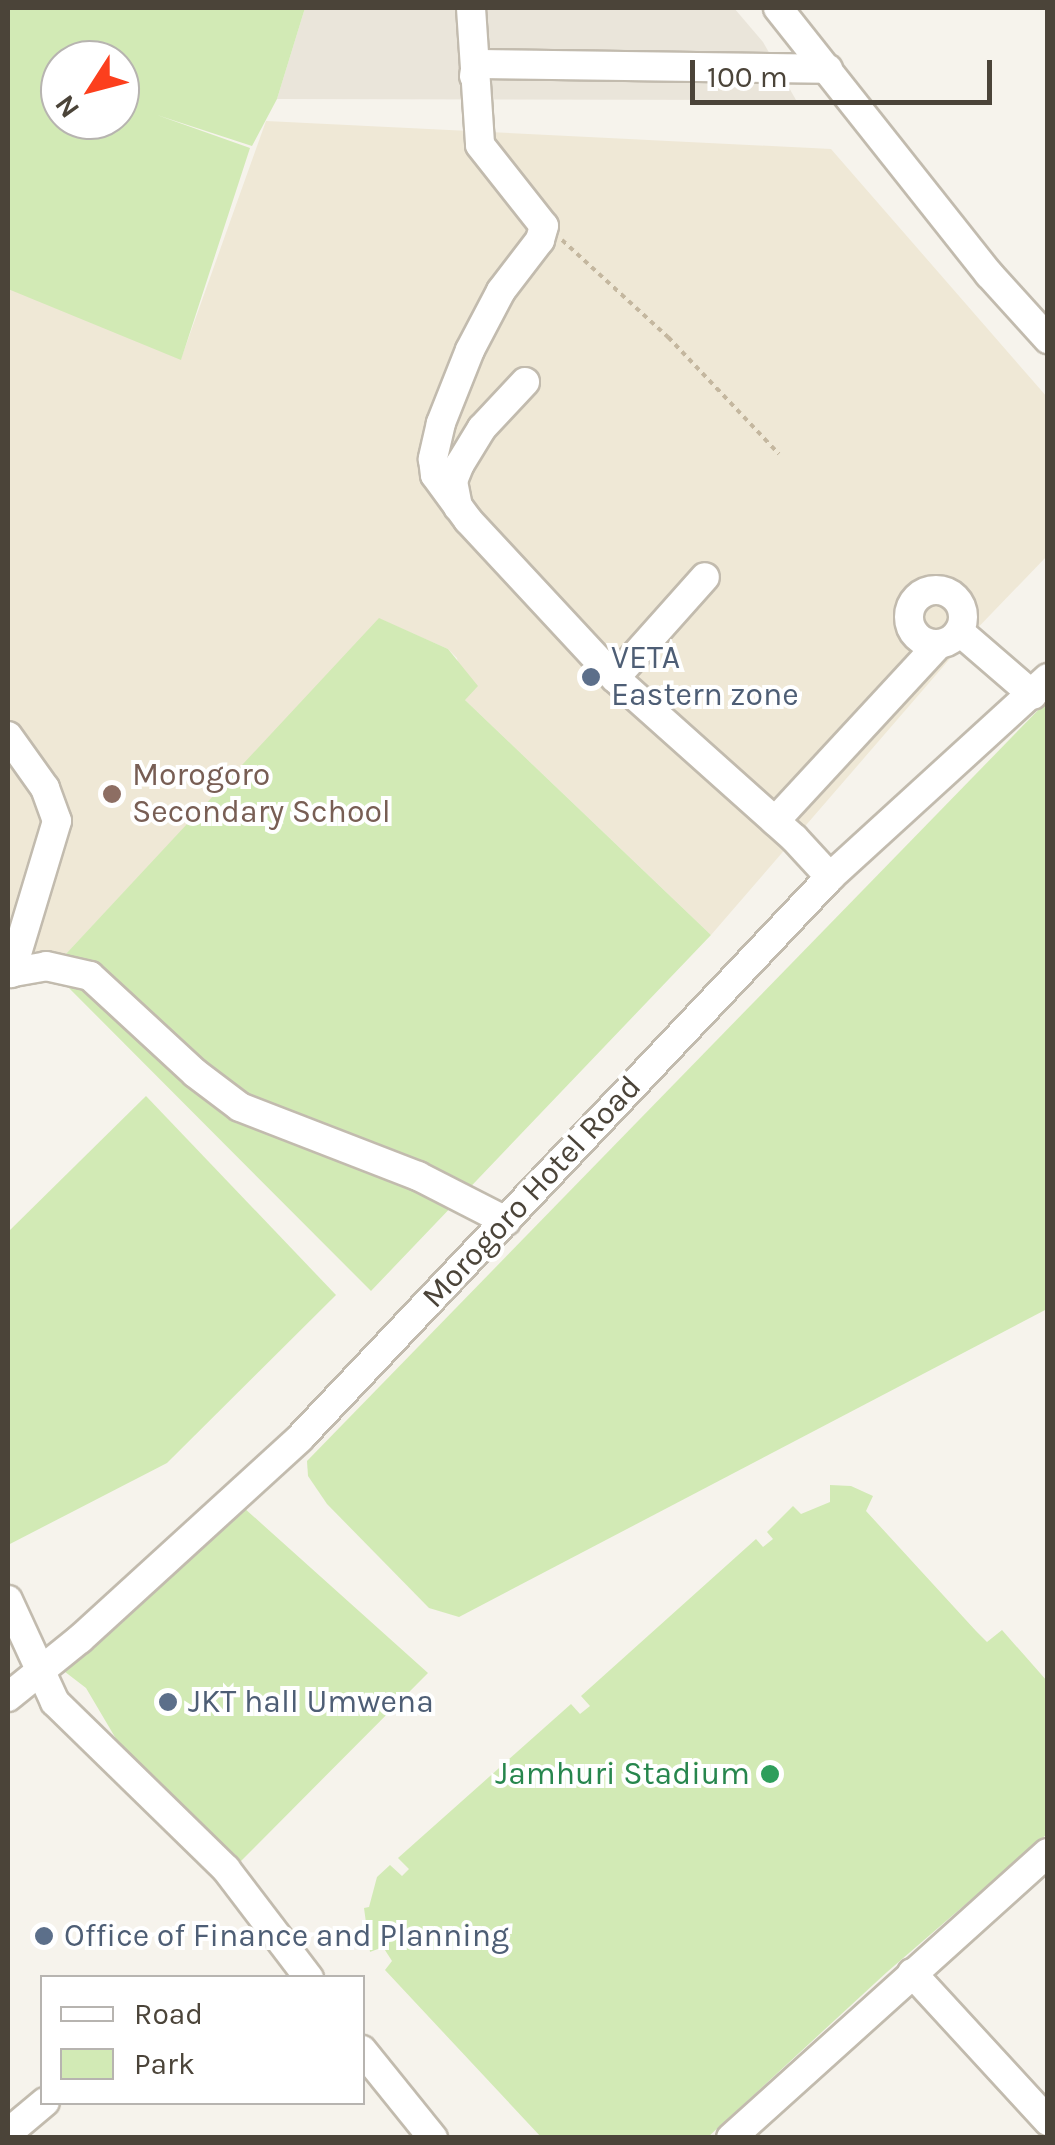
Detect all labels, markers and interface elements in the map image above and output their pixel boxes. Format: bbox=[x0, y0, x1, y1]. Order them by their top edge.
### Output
north arrow bbox=[40, 40, 140, 140]
scale bar bbox=[695, 40, 998, 102]
text: 100 m bbox=[707, 59, 788, 95]
text: N bbox=[48, 89, 86, 125]
place label: VETA Eastern zone bbox=[611, 640, 799, 715]
marker: VETA Eastern zone bbox=[580, 666, 602, 688]
place label: Morogoro Secondary School bbox=[132, 757, 391, 832]
marker: Morogoro Secondary School bbox=[101, 783, 123, 805]
street label: Morogoro Hotel Road bbox=[414, 1068, 650, 1316]
place label: JKT hall Umwena bbox=[188, 1683, 434, 1721]
marker: JKT hall Umwena bbox=[157, 1691, 179, 1713]
place label: Jamhuri Stadium bbox=[495, 1755, 750, 1793]
marker: Jamhuri Stadium bbox=[759, 1763, 781, 1785]
place label: Office of Finance and Planning bbox=[64, 1917, 509, 1955]
marker: Office of Finance and Planning bbox=[33, 1925, 55, 1947]
legend bbox=[40, 1975, 365, 2105]
text: Road bbox=[134, 1996, 203, 2032]
text: Park bbox=[134, 2046, 195, 2082]

